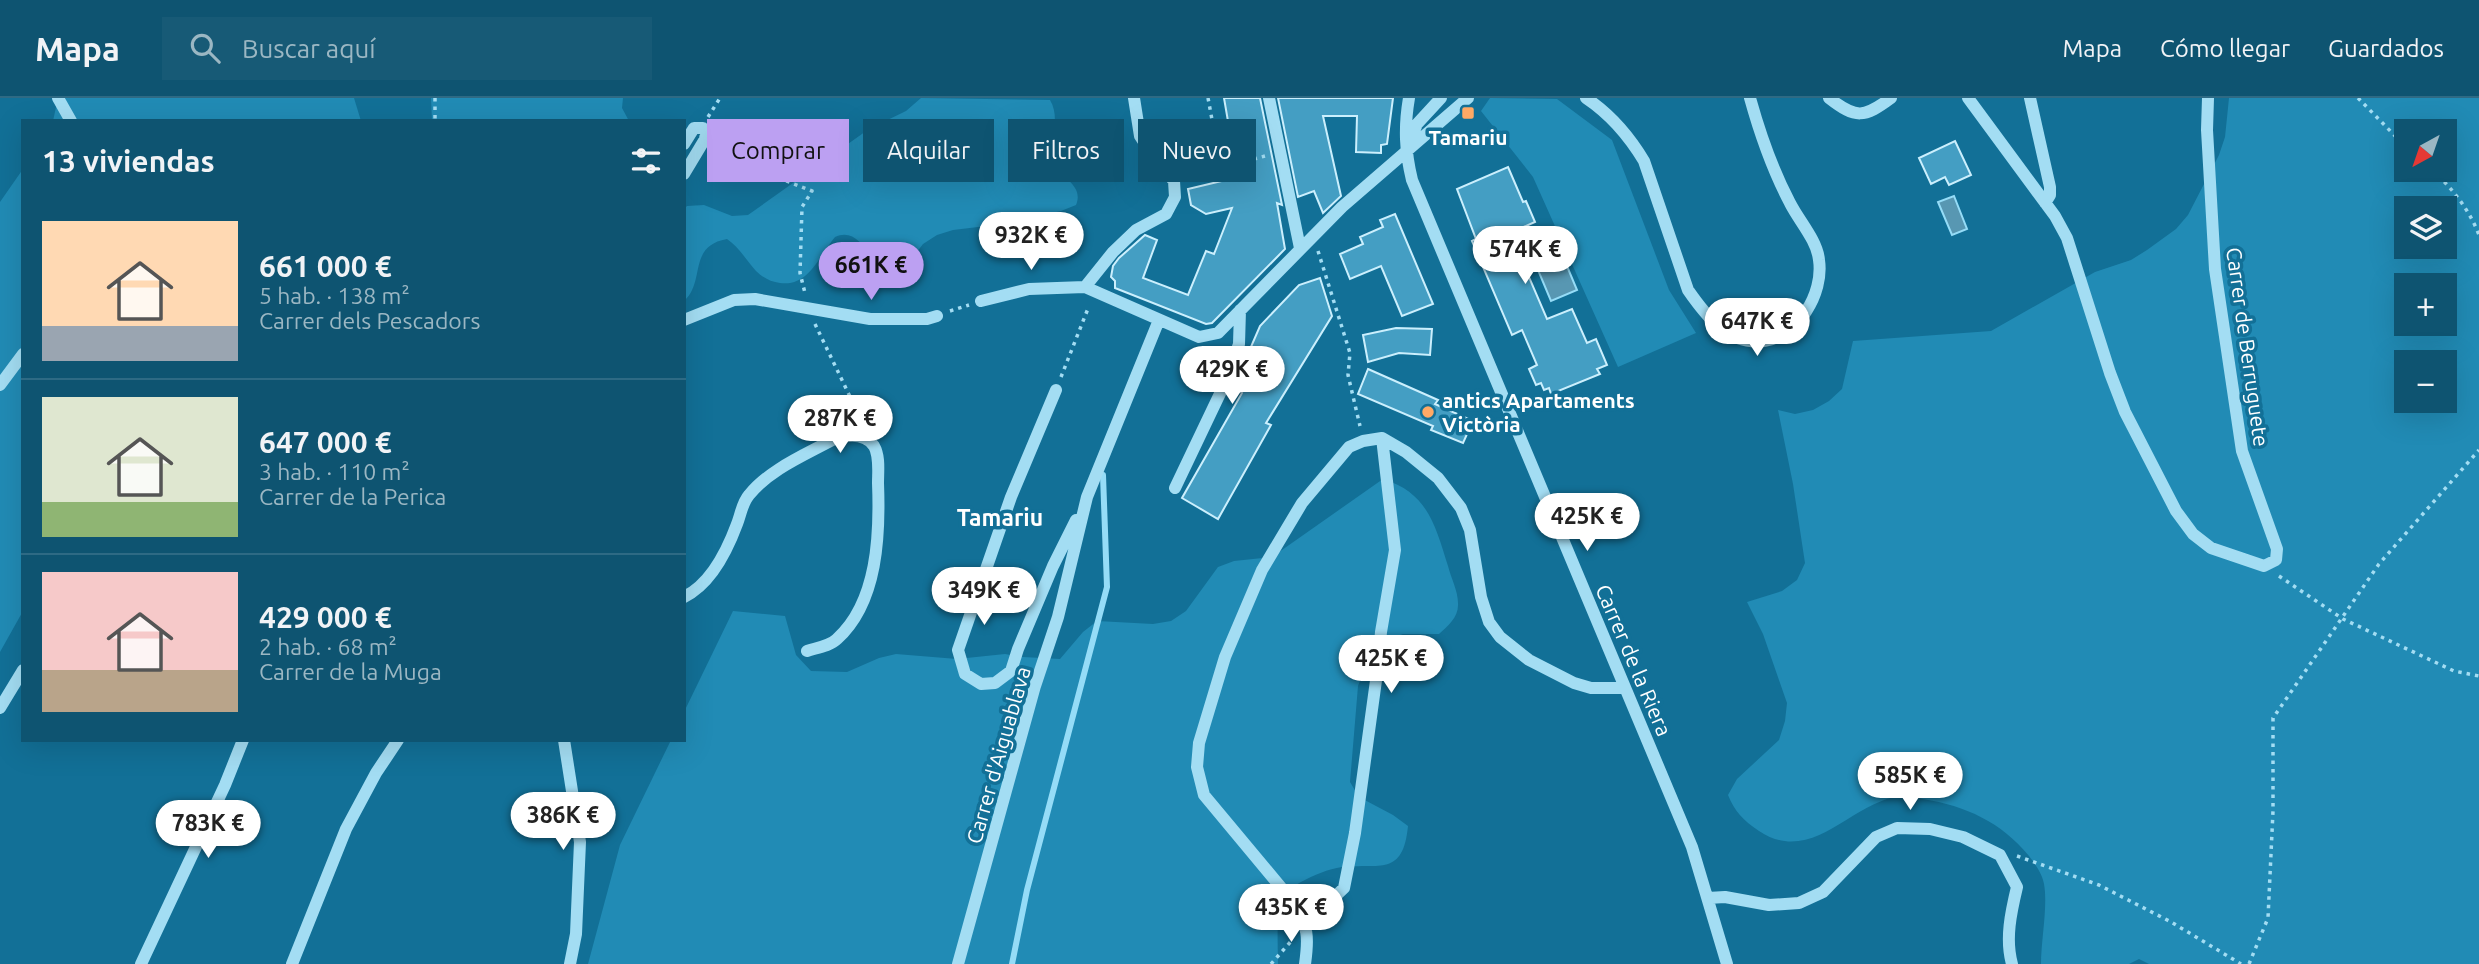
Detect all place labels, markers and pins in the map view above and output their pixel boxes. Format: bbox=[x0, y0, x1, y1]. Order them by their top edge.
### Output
marker: Tamariu bbox=[1460, 105, 1476, 121]
place label: Tamariu bbox=[1429, 125, 1507, 149]
pin: 932K € bbox=[974, 212, 1088, 272]
pin: 574K € bbox=[1468, 226, 1582, 286]
pin: 661K € bbox=[814, 242, 928, 302]
pin: 647K € bbox=[1700, 299, 1814, 358]
pin: 429K € bbox=[1175, 346, 1289, 406]
place label: antics Apartaments Victòria bbox=[1442, 388, 1635, 436]
pin: 287K € bbox=[783, 396, 897, 455]
marker: antics Apartaments Victòria bbox=[1420, 404, 1436, 420]
pin: 425K € bbox=[1530, 494, 1644, 553]
pin: 349K € bbox=[927, 568, 1041, 627]
pin: 425K € bbox=[1334, 636, 1448, 695]
pin: 585K € bbox=[1853, 752, 1967, 812]
pin: 386K € bbox=[506, 792, 620, 852]
pin: 783K € bbox=[151, 800, 265, 860]
pin: 435K € bbox=[1234, 884, 1348, 944]

